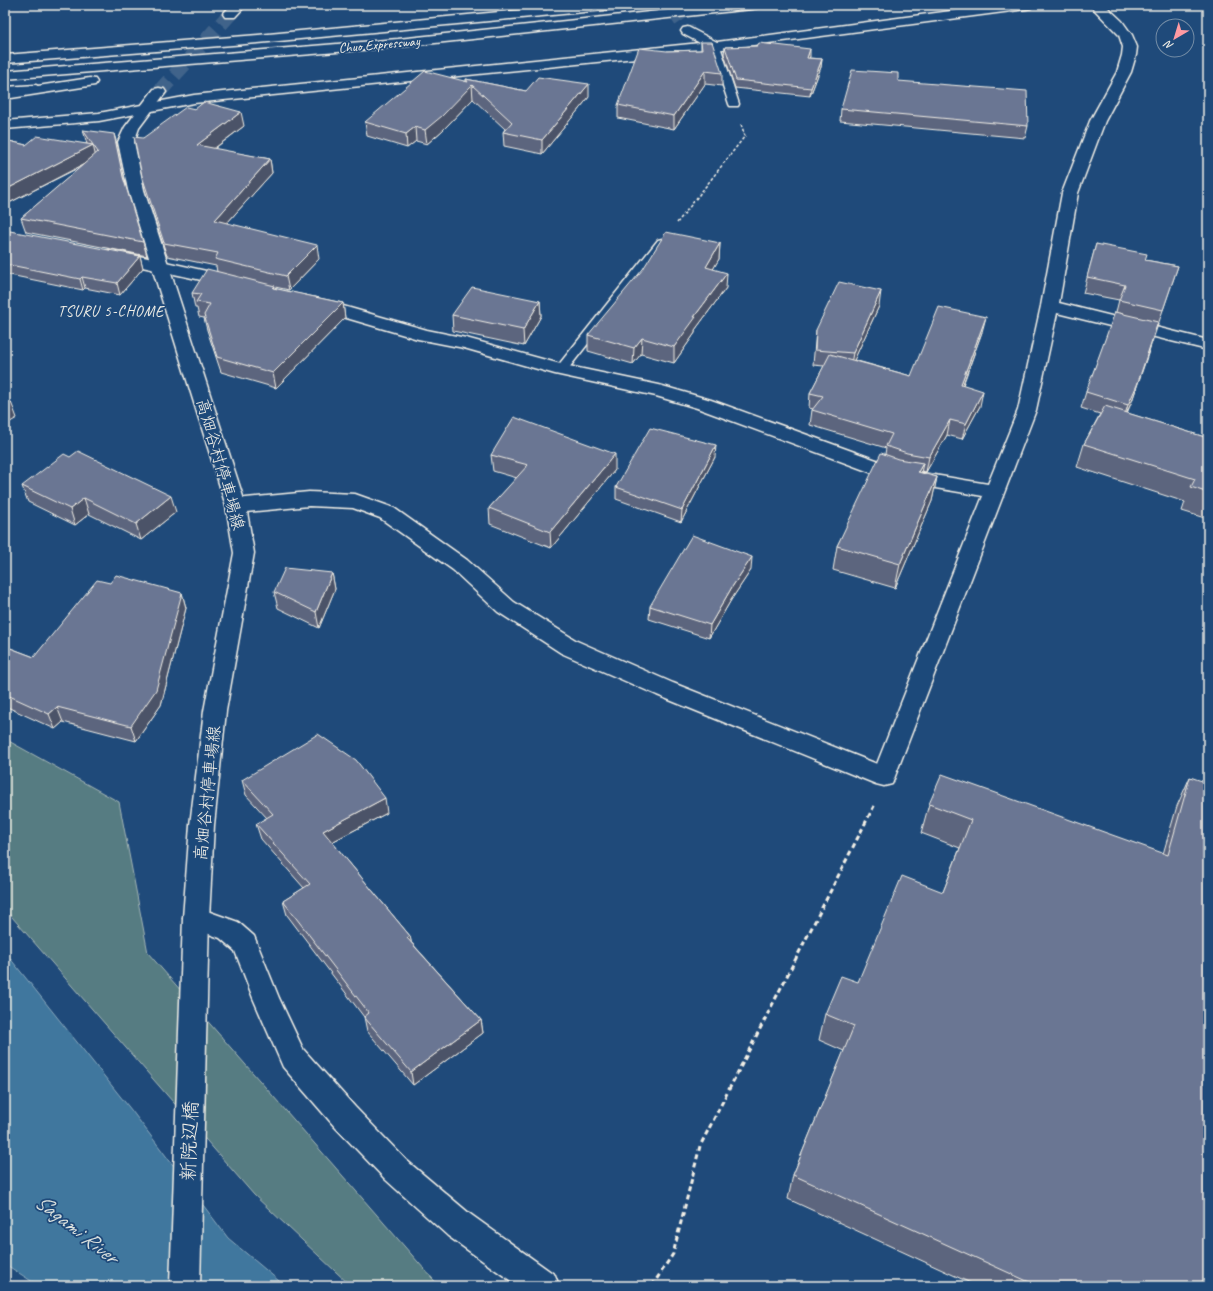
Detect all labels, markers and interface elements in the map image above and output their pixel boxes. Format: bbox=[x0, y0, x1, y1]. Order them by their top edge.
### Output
north arrow bbox=[1155, 18, 1195, 58]
street label: Chuo Expressway bbox=[338, 32, 422, 57]
text: N bbox=[1160, 37, 1176, 53]
district label: TSURU 5-CHOME bbox=[58, 302, 165, 321]
street label: 高畑谷村停車場線 bbox=[192, 396, 249, 532]
street label: 高畑谷村停車場線 bbox=[190, 724, 225, 862]
street label: 新院辺橋 bbox=[176, 1101, 203, 1181]
water label: Sagami River bbox=[29, 1188, 127, 1272]

